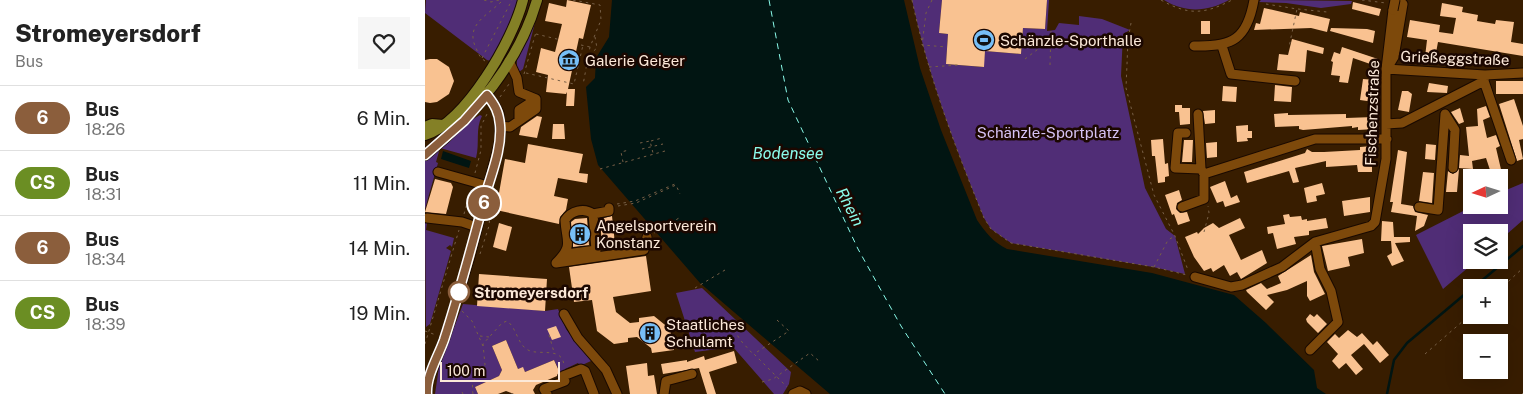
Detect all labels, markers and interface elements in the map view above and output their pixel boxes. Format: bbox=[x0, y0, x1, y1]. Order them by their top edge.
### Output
button: heart bbox=[358, 17, 410, 69]
text: Stromeyersdorf bbox=[15, 19, 200, 47]
sports icon: Schänzle-Sporthalle bbox=[972, 28, 996, 52]
place label: Schänzle-Sporthalle bbox=[1000, 32, 1142, 49]
museum icon: Galerie Geiger bbox=[557, 48, 581, 72]
street label: Grießeggstraße bbox=[1400, 48, 1510, 68]
text: Bus bbox=[15, 52, 43, 71]
place label: Galerie Geiger bbox=[585, 52, 685, 69]
street label: Fischenzstraße bbox=[1362, 60, 1382, 166]
text: Bus bbox=[85, 98, 119, 120]
text: 6 bbox=[37, 107, 48, 128]
text: 6 Min. bbox=[357, 107, 410, 129]
text: 18:26 bbox=[85, 120, 125, 139]
park label: Schänzle-Sportplatz bbox=[977, 124, 1119, 141]
water label: Bodensee bbox=[753, 144, 824, 163]
text: Bus bbox=[85, 163, 119, 185]
north arrow bbox=[1463, 169, 1507, 214]
map controls bbox=[1463, 169, 1508, 379]
text: CS bbox=[30, 172, 55, 193]
text: 11 Min. bbox=[353, 172, 410, 194]
water label: Rhein bbox=[832, 184, 868, 230]
text: 18:31 bbox=[85, 185, 122, 204]
line badge: 6 bbox=[468, 187, 500, 219]
text: 6 bbox=[478, 192, 490, 213]
place label: Angelsportverein Konstanz bbox=[596, 217, 716, 251]
building icon: Angelsportverein Konstanz bbox=[568, 222, 592, 246]
button: layers bbox=[1463, 224, 1508, 269]
text: Bus bbox=[85, 228, 119, 250]
text: 6 bbox=[37, 237, 48, 258]
text: 14 Min. bbox=[349, 237, 410, 259]
text: 18:34 bbox=[85, 250, 126, 269]
button: + bbox=[1463, 279, 1508, 324]
marker: Stromeyersdorf bbox=[448, 281, 470, 303]
place label: Stromeyersdorf bbox=[474, 284, 588, 301]
text: Bus bbox=[85, 293, 119, 315]
text: CS bbox=[30, 302, 55, 323]
text: 19 Min. bbox=[349, 302, 410, 324]
text: 18:39 bbox=[85, 315, 125, 334]
place label: Staatliches Schulamt bbox=[666, 316, 745, 350]
building icon: Staatliches Schulamt bbox=[638, 321, 662, 345]
button: − bbox=[1463, 334, 1508, 379]
scale bar bbox=[440, 359, 560, 382]
text: 100 m bbox=[447, 363, 485, 379]

